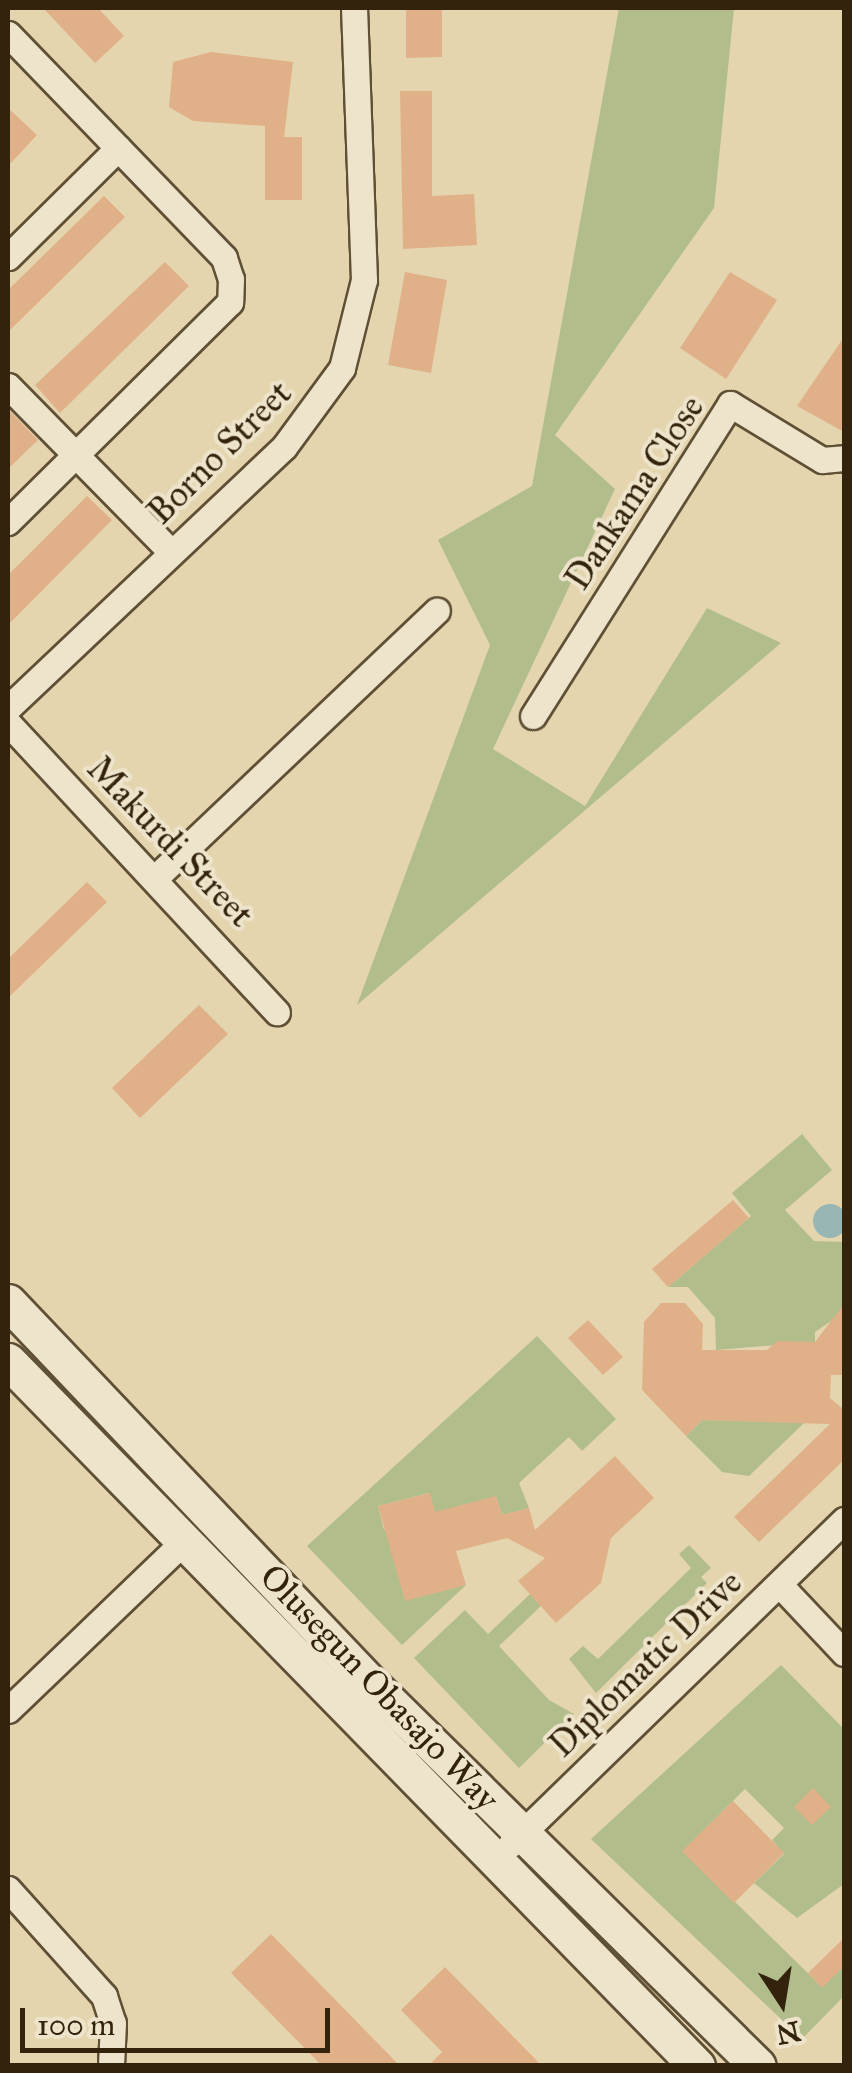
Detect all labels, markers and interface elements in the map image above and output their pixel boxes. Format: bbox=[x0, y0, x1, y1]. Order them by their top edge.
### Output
street label: Borno Street bbox=[140, 373, 300, 533]
street label: Dankama Close bbox=[557, 388, 713, 598]
street label: Makurdi Street bbox=[78, 748, 262, 936]
street label: Olusegun Obasajo Way bbox=[251, 1556, 507, 1820]
street label: Diplomatic Drive bbox=[541, 1562, 751, 1766]
north arrow bbox=[732, 1953, 832, 2053]
scale bar bbox=[25, 1988, 335, 2050]
text: 100 m bbox=[37, 2007, 115, 2043]
text: N bbox=[773, 2013, 804, 2052]

